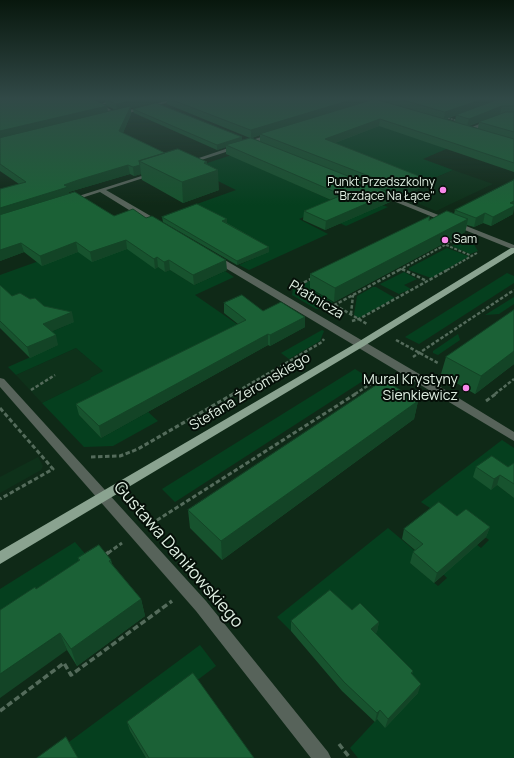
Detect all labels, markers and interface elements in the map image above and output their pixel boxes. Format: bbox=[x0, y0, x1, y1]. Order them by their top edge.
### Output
place label: Punkt Przedszkolny "Brzdące Na Łące" bbox=[327, 176, 435, 204]
marker: Punkt Przedszkolny "Brzdące Na Łące" bbox=[438, 185, 448, 195]
place label: Sam bbox=[453, 233, 477, 247]
marker: Sam bbox=[440, 235, 450, 245]
street label: Płatnicza bbox=[286, 277, 346, 323]
street label: Stefana Żeromskiego bbox=[187, 349, 313, 435]
place label: Mural Krystyny Sienkiewicz bbox=[363, 372, 458, 404]
marker: Mural Krystyny Sienkiewicz bbox=[461, 383, 471, 393]
street label: Gustawa Daniłowskiego bbox=[109, 478, 247, 632]

